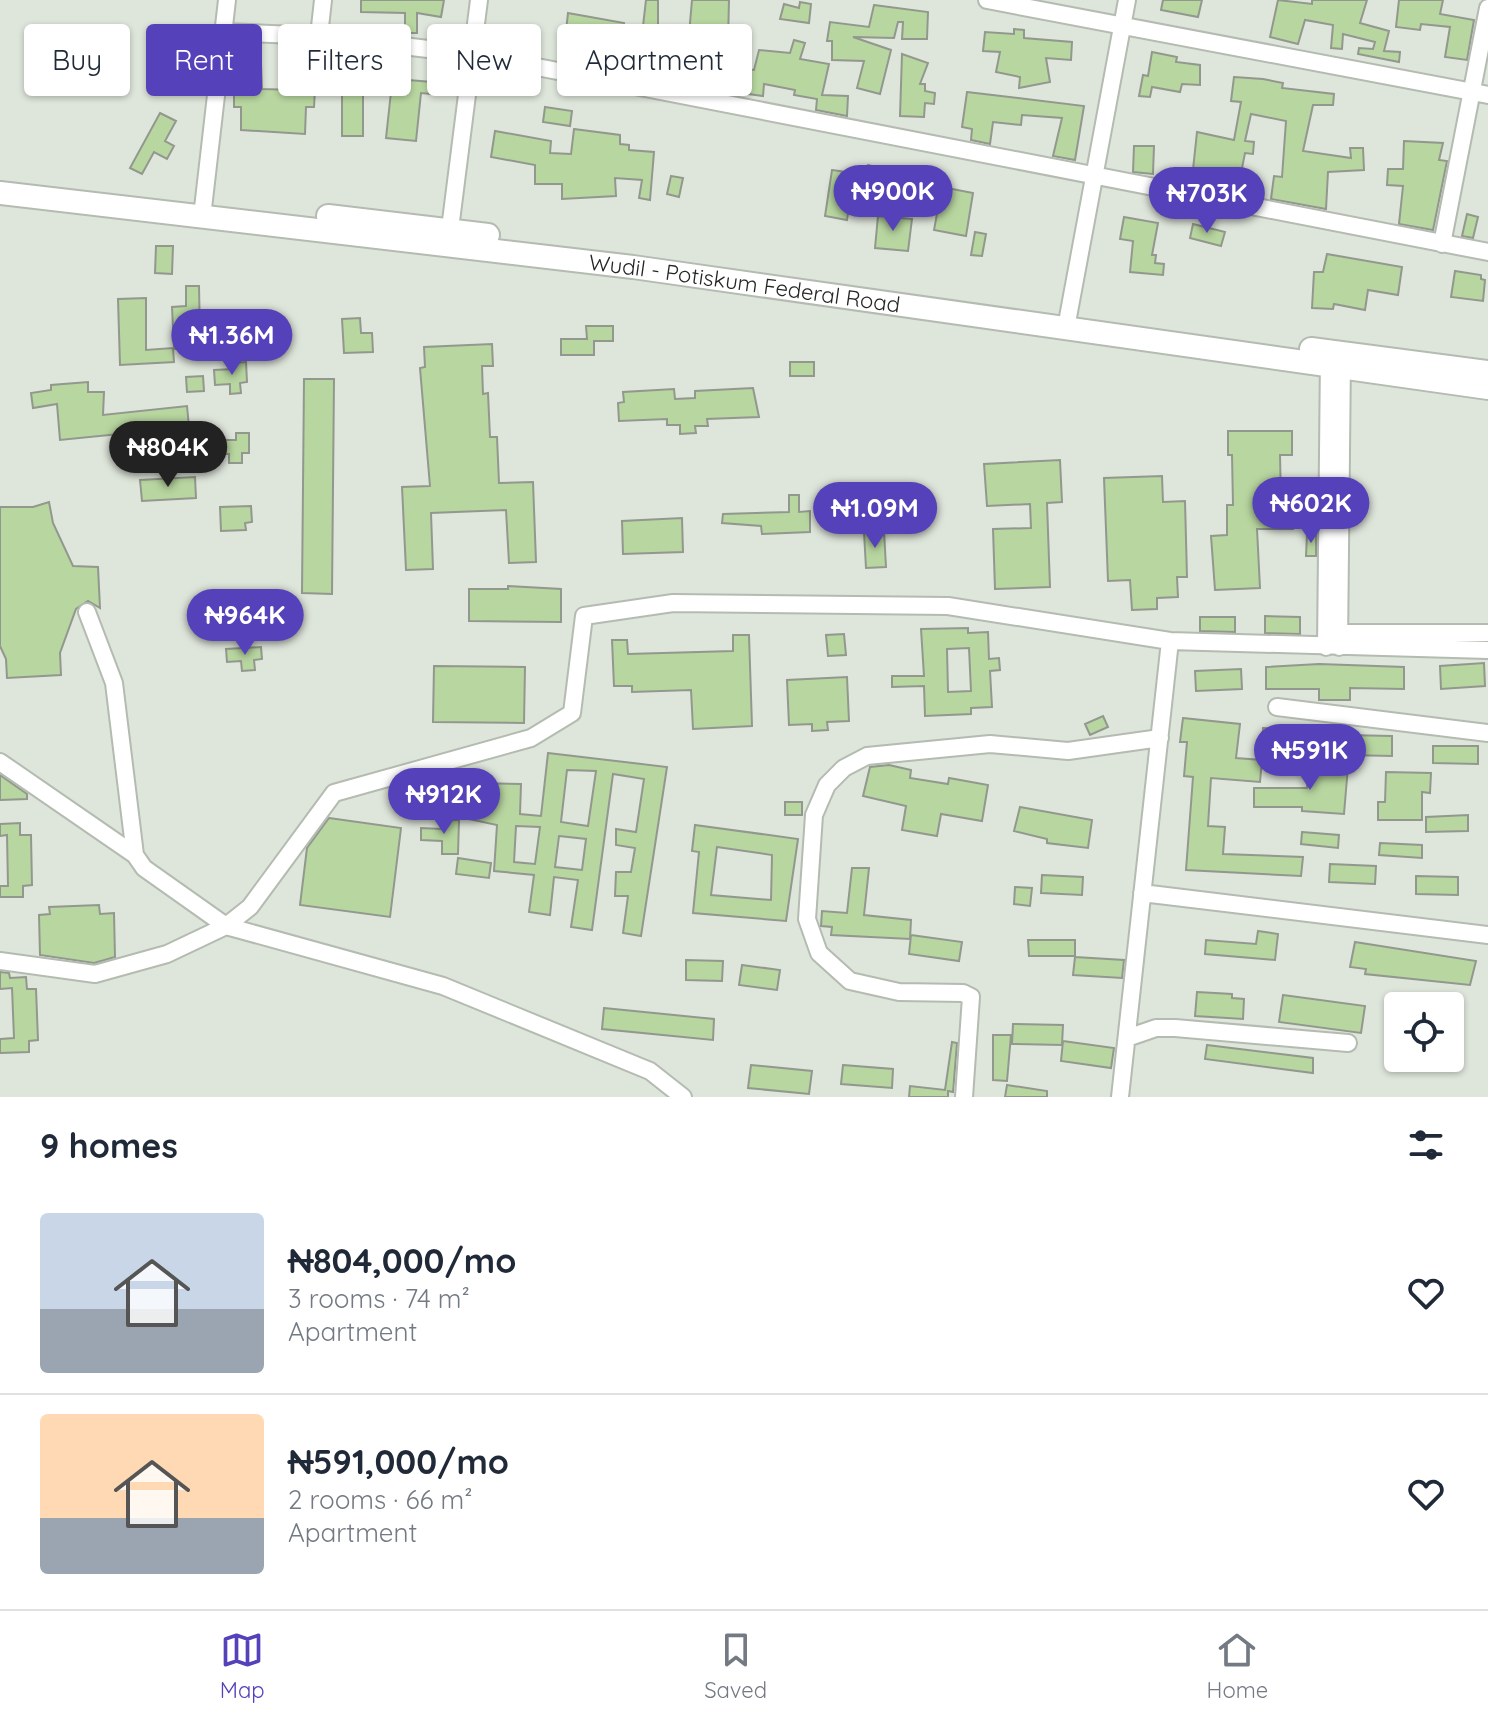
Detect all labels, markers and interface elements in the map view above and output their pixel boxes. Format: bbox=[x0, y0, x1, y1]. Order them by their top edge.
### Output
chip: Buy bbox=[24, 24, 130, 96]
chip: Rent bbox=[146, 24, 262, 96]
chip: Filters bbox=[278, 24, 411, 96]
chip: New bbox=[427, 24, 541, 96]
chip: Apartment bbox=[557, 24, 752, 96]
pin: ₦900K bbox=[837, 165, 949, 233]
pin: ₦703K bbox=[1151, 167, 1263, 235]
text: ₦900K bbox=[852, 174, 934, 207]
text: ₦703K bbox=[1167, 176, 1247, 209]
street label: Wudil - Potiskum Federal Road bbox=[587, 248, 902, 319]
pin: ₦1.36M bbox=[167, 309, 297, 377]
text: ₦1.36M bbox=[189, 318, 275, 351]
pin: ₦804K bbox=[112, 421, 224, 489]
text: ₦804K bbox=[127, 430, 209, 463]
pin: ₦602K bbox=[1255, 477, 1367, 545]
pin: ₦1.09M bbox=[810, 482, 940, 550]
text: ₦602K bbox=[1270, 486, 1352, 519]
text: ₦1.09M bbox=[831, 491, 919, 524]
pin: ₦964K bbox=[189, 589, 301, 657]
text: ₦964K bbox=[205, 598, 285, 631]
pin: ₦591K bbox=[1254, 724, 1366, 792]
text: ₦591K bbox=[1272, 733, 1348, 766]
pin: ₦912K bbox=[388, 768, 500, 836]
text: ₦912K bbox=[406, 777, 482, 810]
map controls bbox=[1384, 992, 1464, 1072]
button: locate bbox=[1384, 992, 1464, 1072]
icon: filters bbox=[1404, 1123, 1448, 1167]
text: 9 homes bbox=[40, 1124, 178, 1167]
text: ₦804,000/mo bbox=[288, 1239, 516, 1282]
icon: home bbox=[104, 1245, 200, 1341]
icon: heart bbox=[1404, 1271, 1448, 1315]
text: 3 rooms · 74 m² bbox=[288, 1282, 470, 1315]
text: Apartment bbox=[288, 1315, 417, 1348]
text: ₦591,000/mo bbox=[288, 1440, 509, 1483]
icon: home bbox=[104, 1446, 200, 1542]
icon: heart bbox=[1404, 1472, 1448, 1516]
text: 2 rooms · 66 m² bbox=[288, 1483, 473, 1516]
text: Apartment bbox=[288, 1516, 417, 1549]
tab: Map bbox=[220, 1628, 265, 1704]
tab: Saved bbox=[704, 1628, 767, 1704]
tab: Home bbox=[1207, 1628, 1268, 1704]

